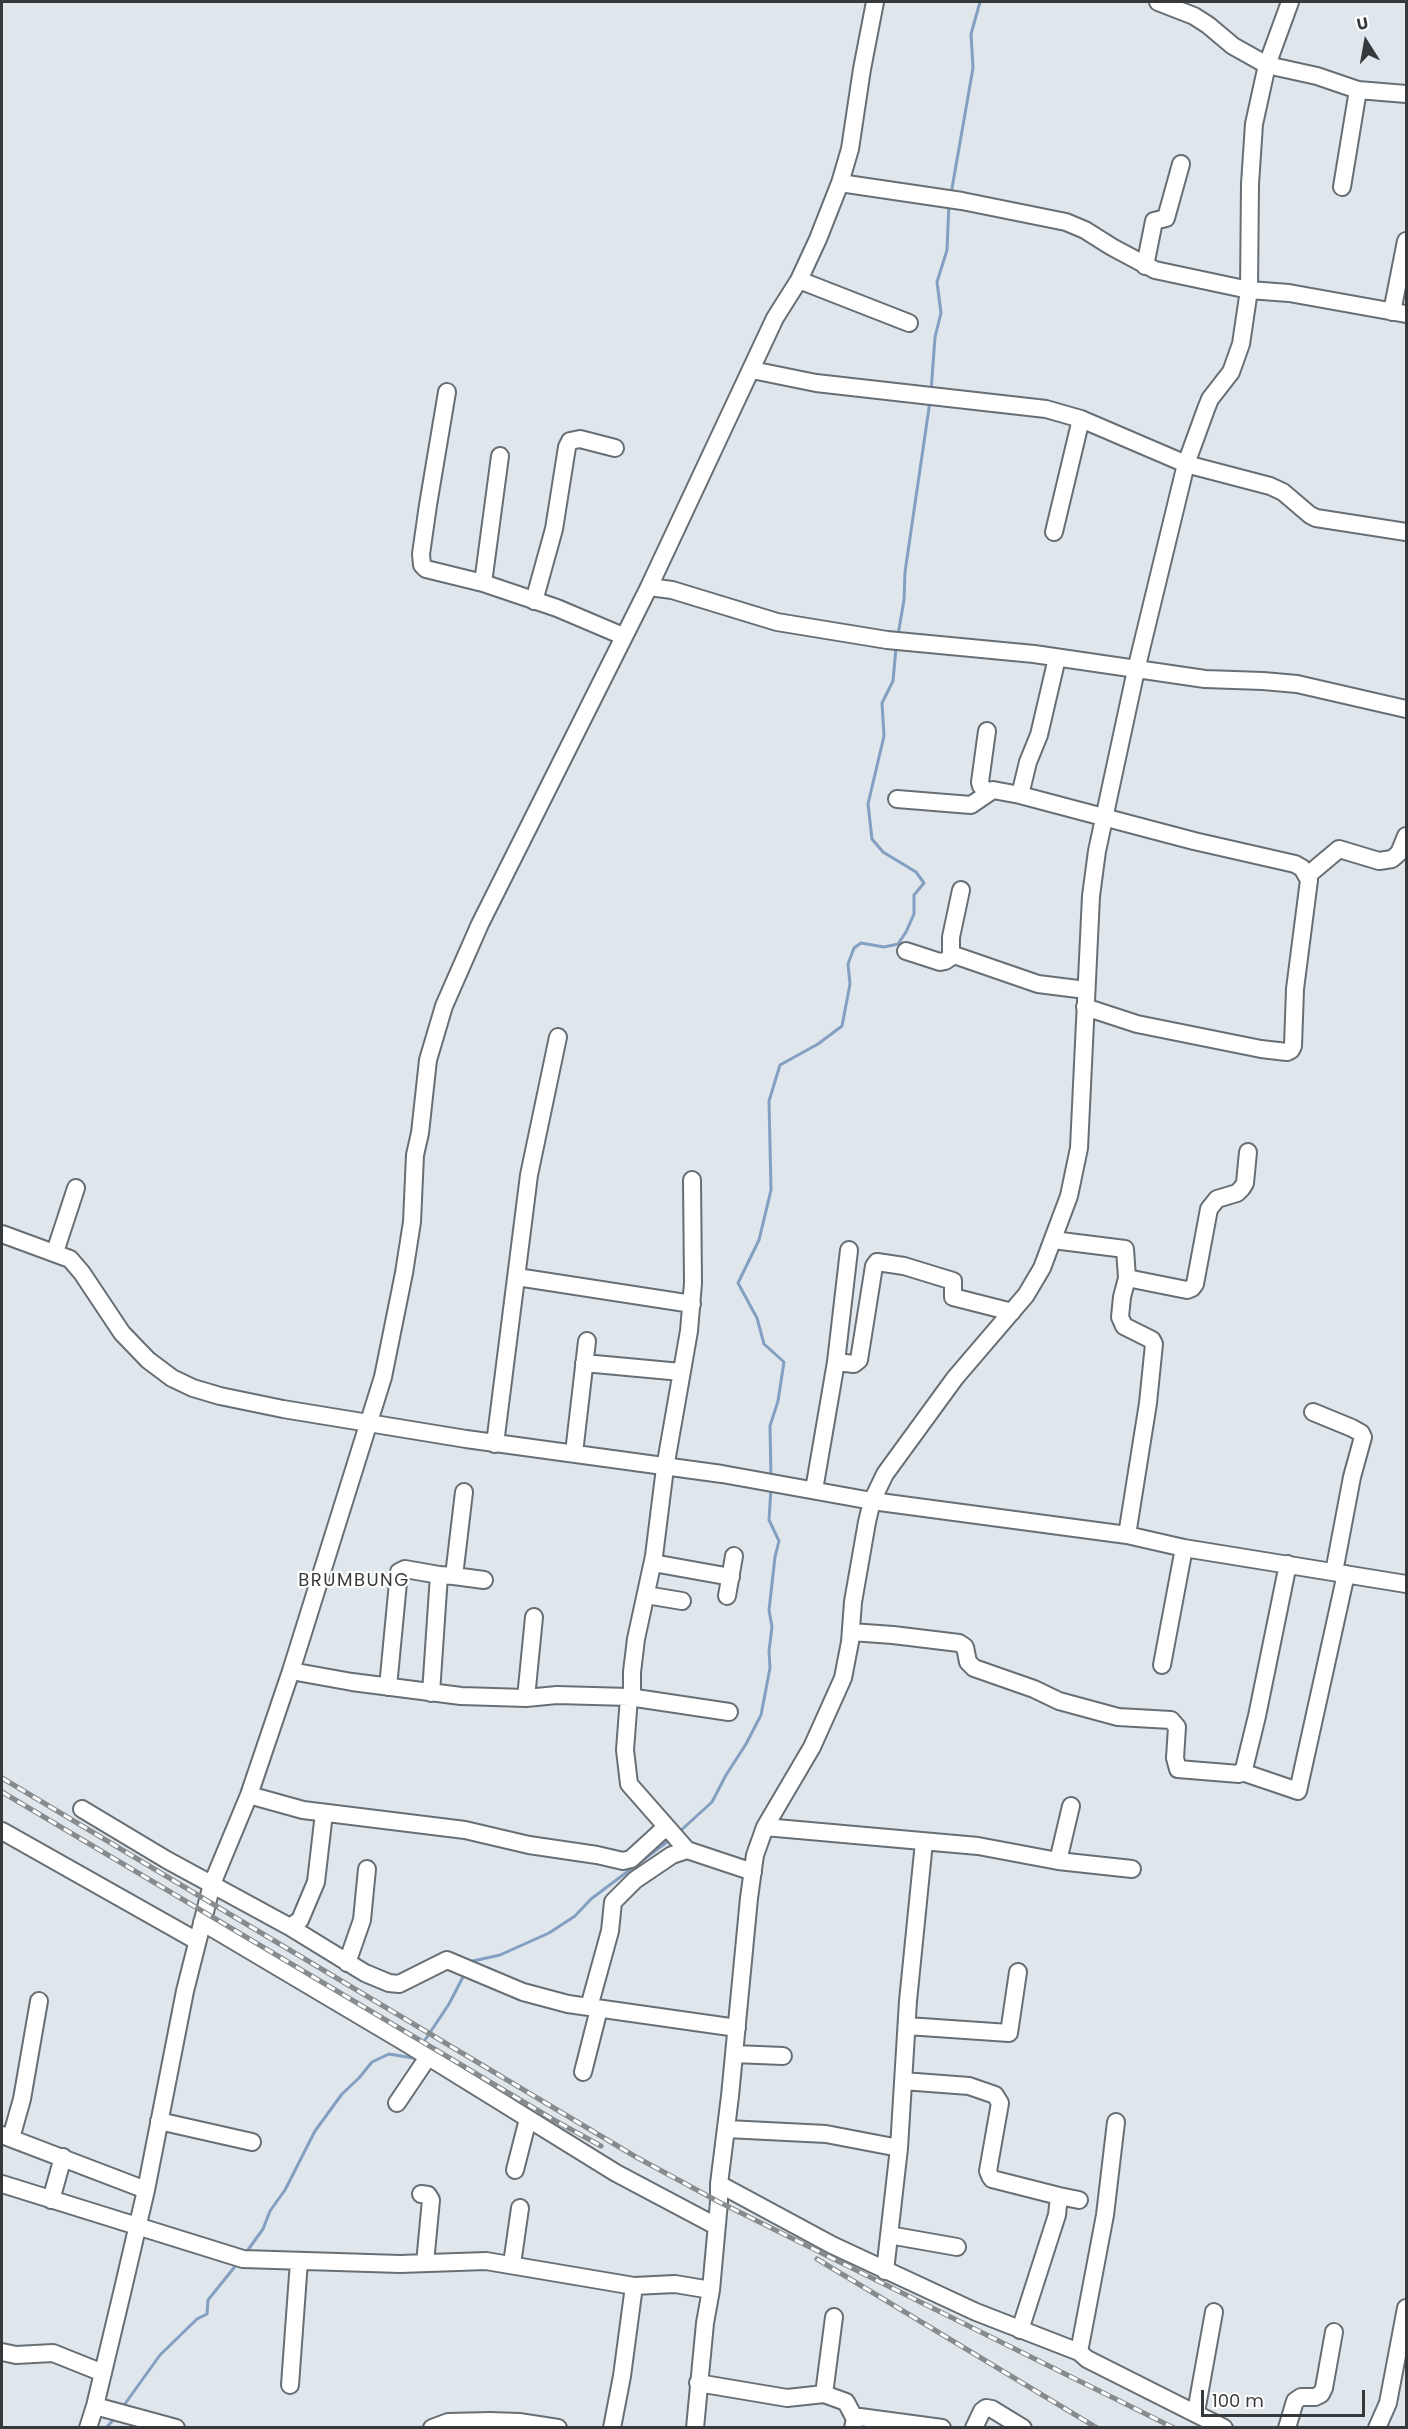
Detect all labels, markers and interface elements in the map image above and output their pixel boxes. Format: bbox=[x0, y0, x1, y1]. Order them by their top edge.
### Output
text: U bbox=[1355, 11, 1370, 36]
north arrow bbox=[1336, 12, 1396, 72]
district label: BRUMBUNG bbox=[298, 1570, 410, 1592]
scale bar bbox=[1204, 2378, 1368, 2416]
text: 100 m bbox=[1212, 2388, 1264, 2413]

